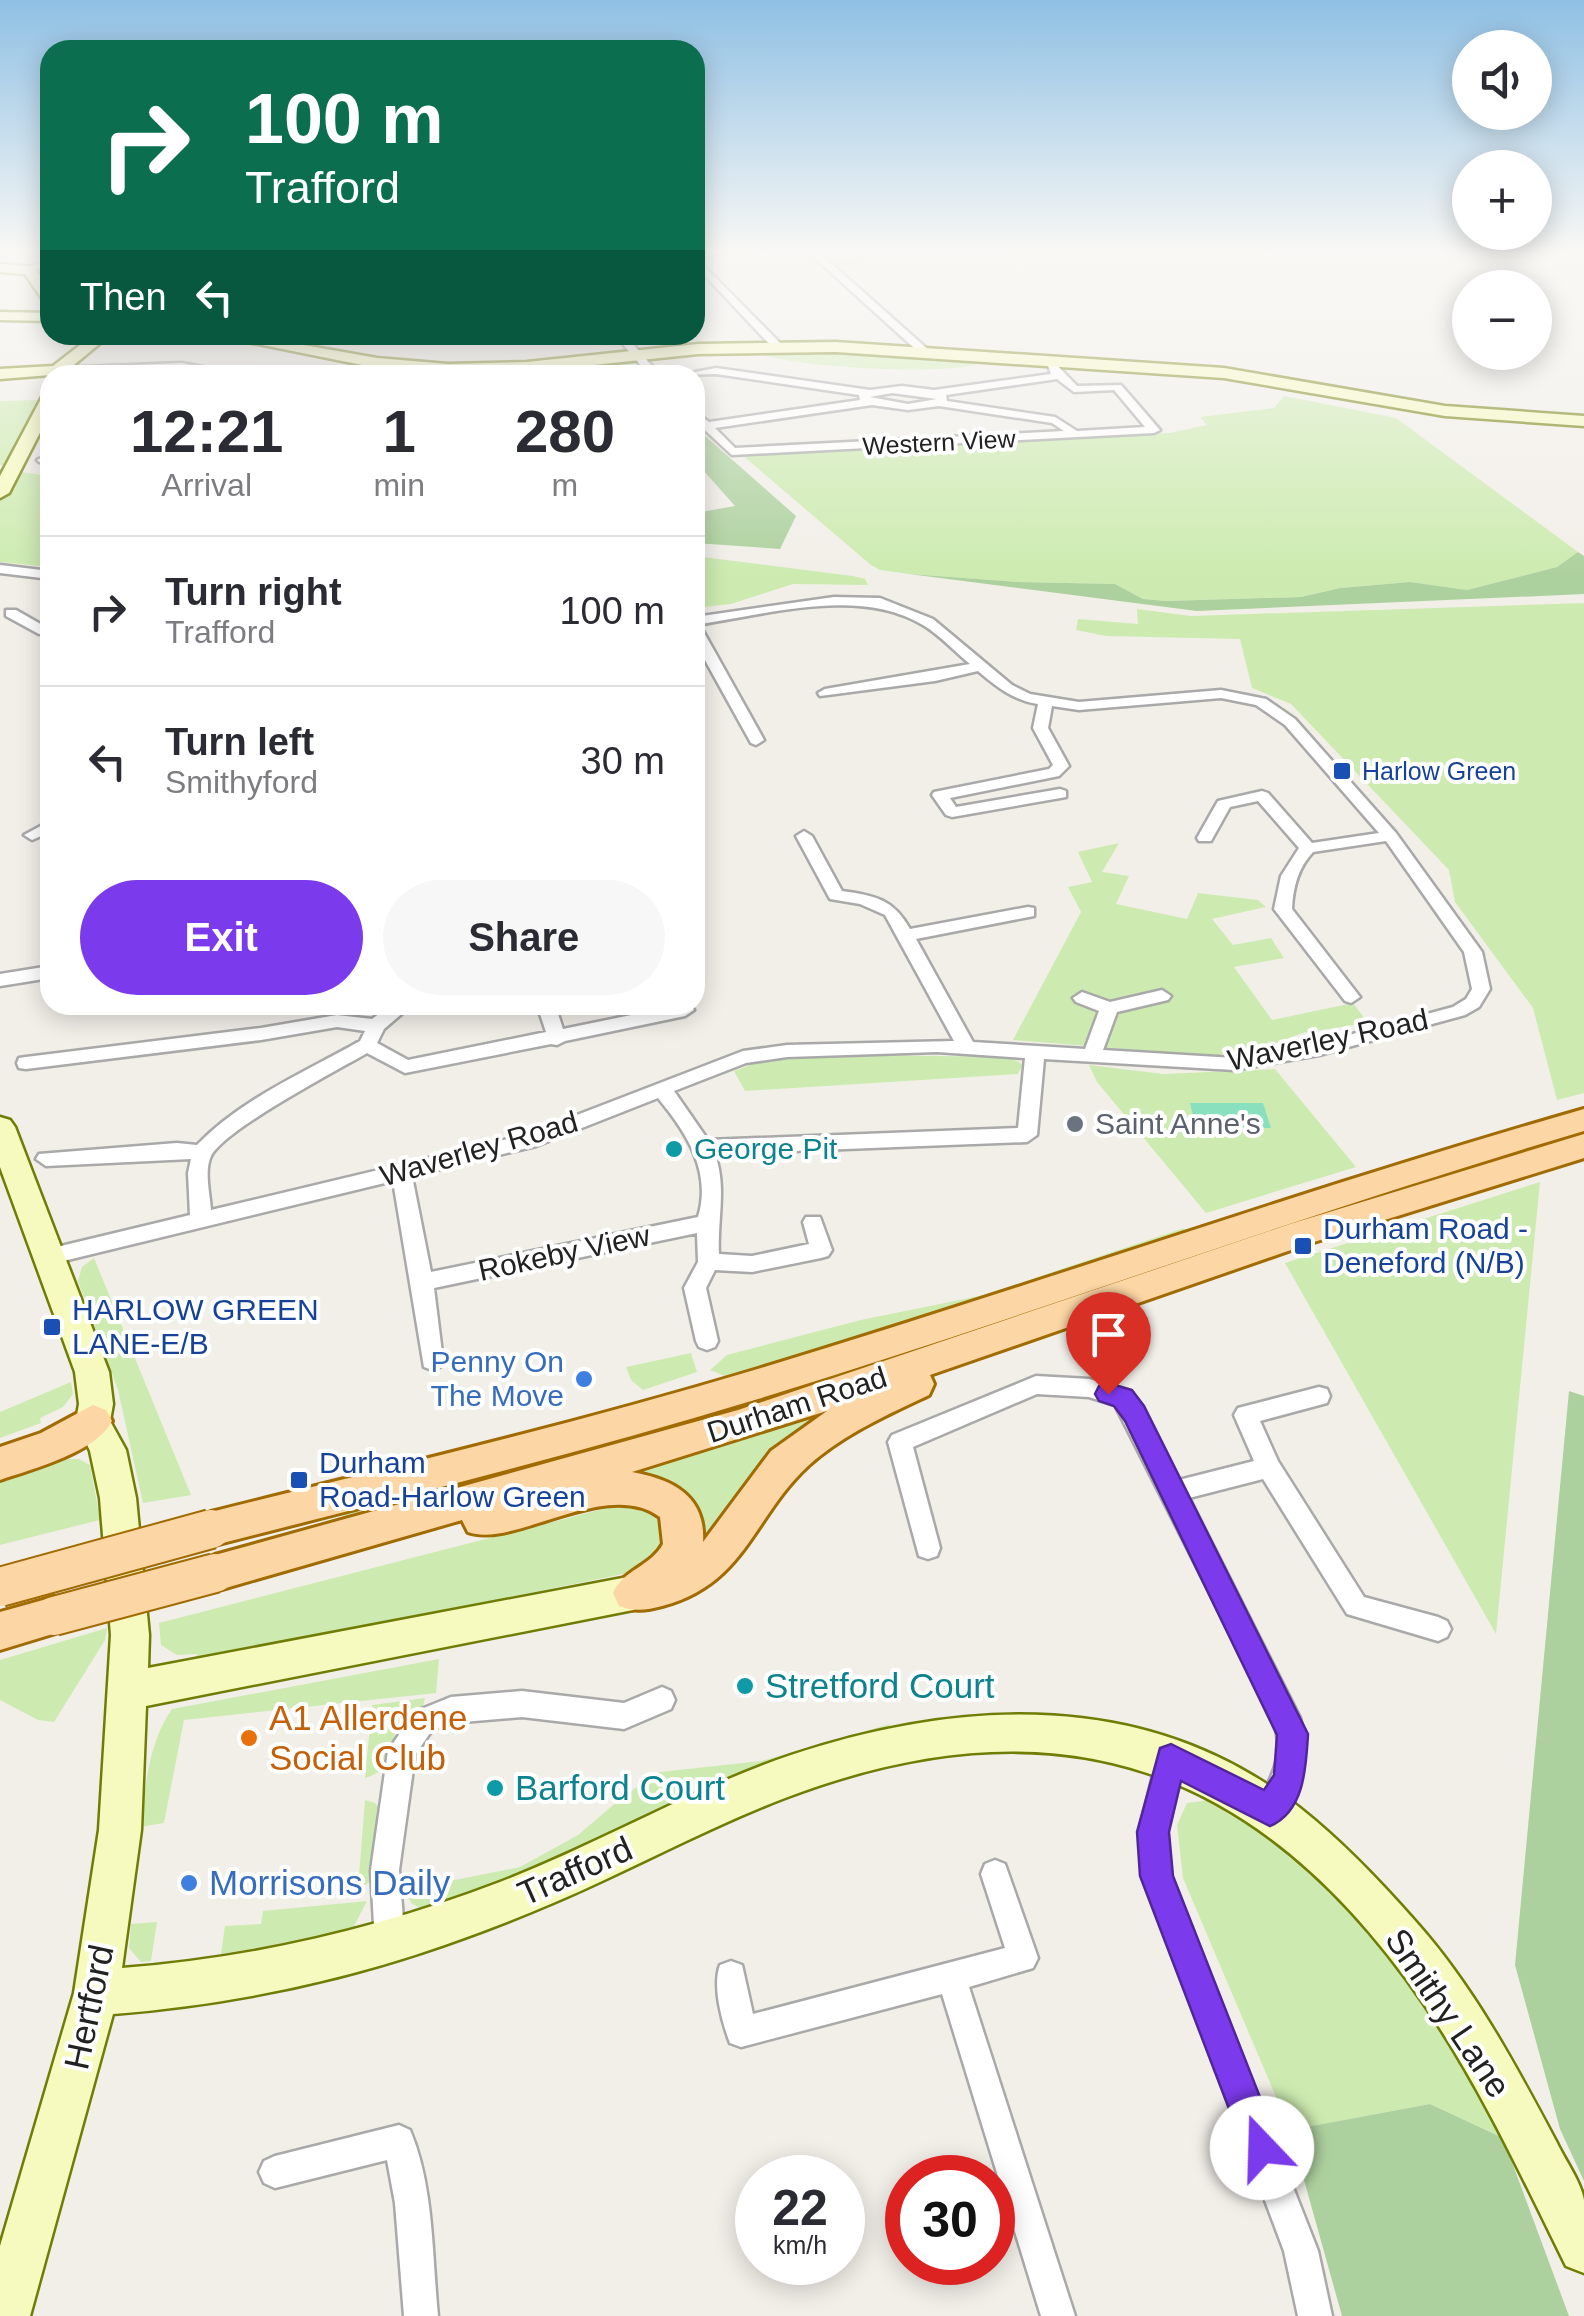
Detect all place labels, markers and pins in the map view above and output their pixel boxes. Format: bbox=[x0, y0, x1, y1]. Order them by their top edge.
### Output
place label: Harlow Green bbox=[1362, 757, 1516, 785]
marker: Harlow Green bbox=[1331, 760, 1353, 782]
place label: Saint Anne's bbox=[1095, 1107, 1261, 1140]
marker: Saint Anne's bbox=[1064, 1113, 1086, 1135]
place label: George Pit bbox=[694, 1132, 838, 1165]
marker: George Pit bbox=[663, 1138, 685, 1160]
place label: Durham Road - Deneford (N/B) bbox=[1323, 1212, 1528, 1279]
marker: Durham Road - Deneford (N/B) bbox=[1292, 1235, 1314, 1257]
pin bbox=[1066, 1292, 1151, 1395]
place label: HARLOW GREEN LANE-E/B bbox=[72, 1293, 319, 1360]
marker: HARLOW GREEN LANE-E/B bbox=[41, 1316, 63, 1338]
place label: Penny On The Move bbox=[431, 1345, 564, 1412]
marker: Penny On The Move bbox=[573, 1368, 595, 1390]
place label: Durham Road-Harlow Green bbox=[319, 1446, 586, 1513]
marker: Durham Road-Harlow Green bbox=[288, 1469, 310, 1491]
place label: Stretford Court bbox=[765, 1666, 995, 1705]
marker: Stretford Court bbox=[734, 1675, 756, 1697]
place label: A1 Allerdene Social Club bbox=[269, 1698, 467, 1777]
marker: A1 Allerdene Social Club bbox=[238, 1727, 260, 1749]
place label: Barford Court bbox=[515, 1768, 725, 1807]
marker: Barford Court bbox=[484, 1777, 506, 1799]
place label: Morrisons Daily bbox=[209, 1863, 451, 1902]
marker: Morrisons Daily bbox=[178, 1872, 200, 1894]

